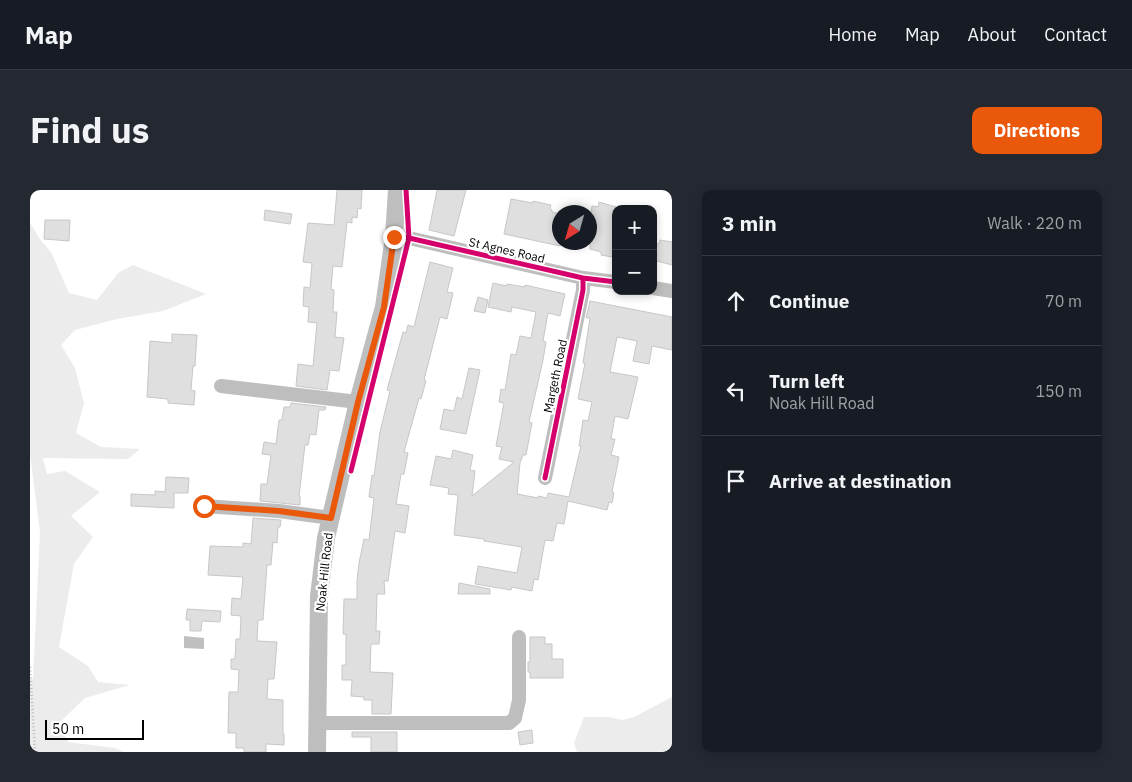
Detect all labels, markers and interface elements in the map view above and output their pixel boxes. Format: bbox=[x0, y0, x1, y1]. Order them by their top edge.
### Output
text: Map bbox=[25, 19, 73, 51]
text: Home bbox=[829, 23, 877, 46]
text: Map bbox=[905, 23, 940, 46]
text: About bbox=[968, 23, 1016, 46]
text: Contact bbox=[1044, 23, 1107, 46]
text: Find us bbox=[30, 107, 149, 153]
button: Directions bbox=[972, 107, 1102, 154]
north arrow bbox=[552, 205, 597, 250]
map controls bbox=[612, 205, 657, 295]
button: + bbox=[612, 205, 657, 250]
text: 3 min bbox=[722, 209, 777, 237]
text: Walk · 220 m bbox=[987, 213, 1082, 233]
route end bbox=[383, 226, 406, 249]
street label: St Agnes Road bbox=[467, 234, 547, 266]
button: − bbox=[612, 250, 657, 295]
icon: ahead bbox=[722, 287, 750, 315]
text: Continue bbox=[769, 289, 849, 313]
text: 70 m bbox=[1045, 291, 1082, 311]
street label: Margeth Road bbox=[540, 338, 570, 414]
text: Turn left bbox=[769, 369, 845, 393]
icon: left bbox=[722, 377, 750, 405]
text: 150 m bbox=[1035, 381, 1082, 401]
text: Noak Hill Road bbox=[769, 393, 875, 413]
icon: arrive bbox=[722, 467, 750, 495]
text: Arrive at destination bbox=[769, 469, 952, 493]
route start bbox=[193, 495, 216, 518]
street label: Noak Hill Road bbox=[312, 532, 336, 612]
scale bar bbox=[45, 717, 144, 740]
text: 50 m bbox=[52, 720, 84, 738]

